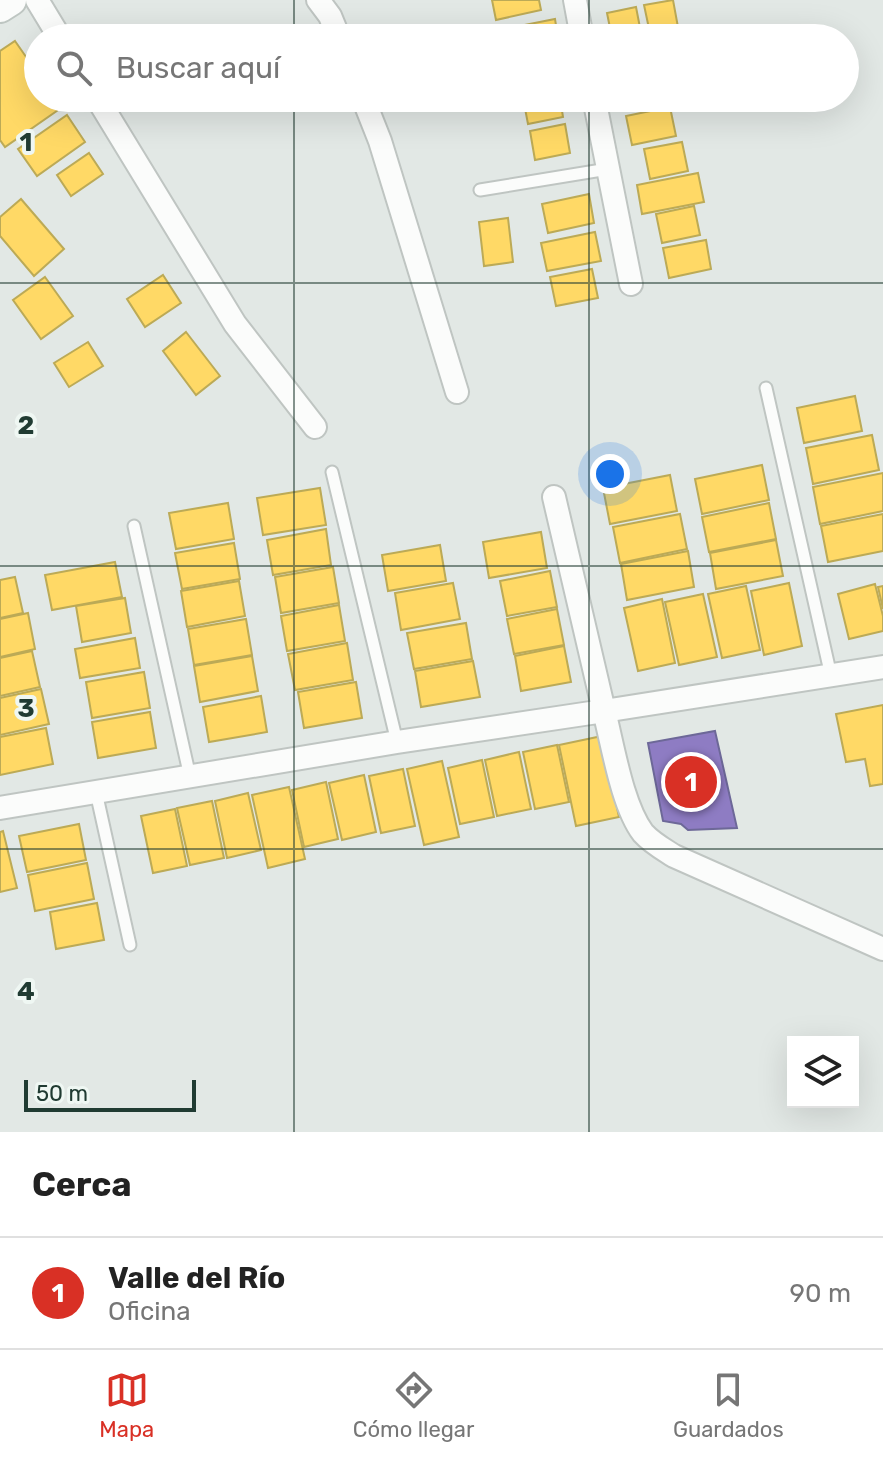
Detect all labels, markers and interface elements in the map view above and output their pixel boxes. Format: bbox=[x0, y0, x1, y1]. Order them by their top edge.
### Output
search box bbox=[24, 24, 859, 112]
icon: search bbox=[52, 46, 96, 90]
text: Buscar aquí bbox=[116, 50, 280, 86]
text: 1 bbox=[20, 127, 32, 158]
text: 2 bbox=[18, 410, 34, 441]
your location bbox=[590, 454, 630, 494]
text: 3 bbox=[17, 693, 35, 724]
pin: 1 bbox=[665, 752, 717, 812]
text: 4 bbox=[17, 976, 35, 1007]
map controls bbox=[787, 1036, 859, 1108]
button: layers bbox=[787, 1036, 859, 1108]
scale bar bbox=[24, 1076, 196, 1112]
text: 50 m bbox=[36, 1080, 88, 1107]
text: Cerca bbox=[32, 1164, 131, 1205]
text: Valle del Río bbox=[108, 1260, 285, 1296]
text: 1 bbox=[52, 1278, 64, 1309]
text: 90 m bbox=[790, 1278, 851, 1309]
text: Oficina bbox=[108, 1296, 191, 1327]
tab: Mapa bbox=[99, 1368, 154, 1443]
tab: Cómo llegar bbox=[353, 1368, 474, 1443]
tab: Guardados bbox=[673, 1368, 784, 1443]

